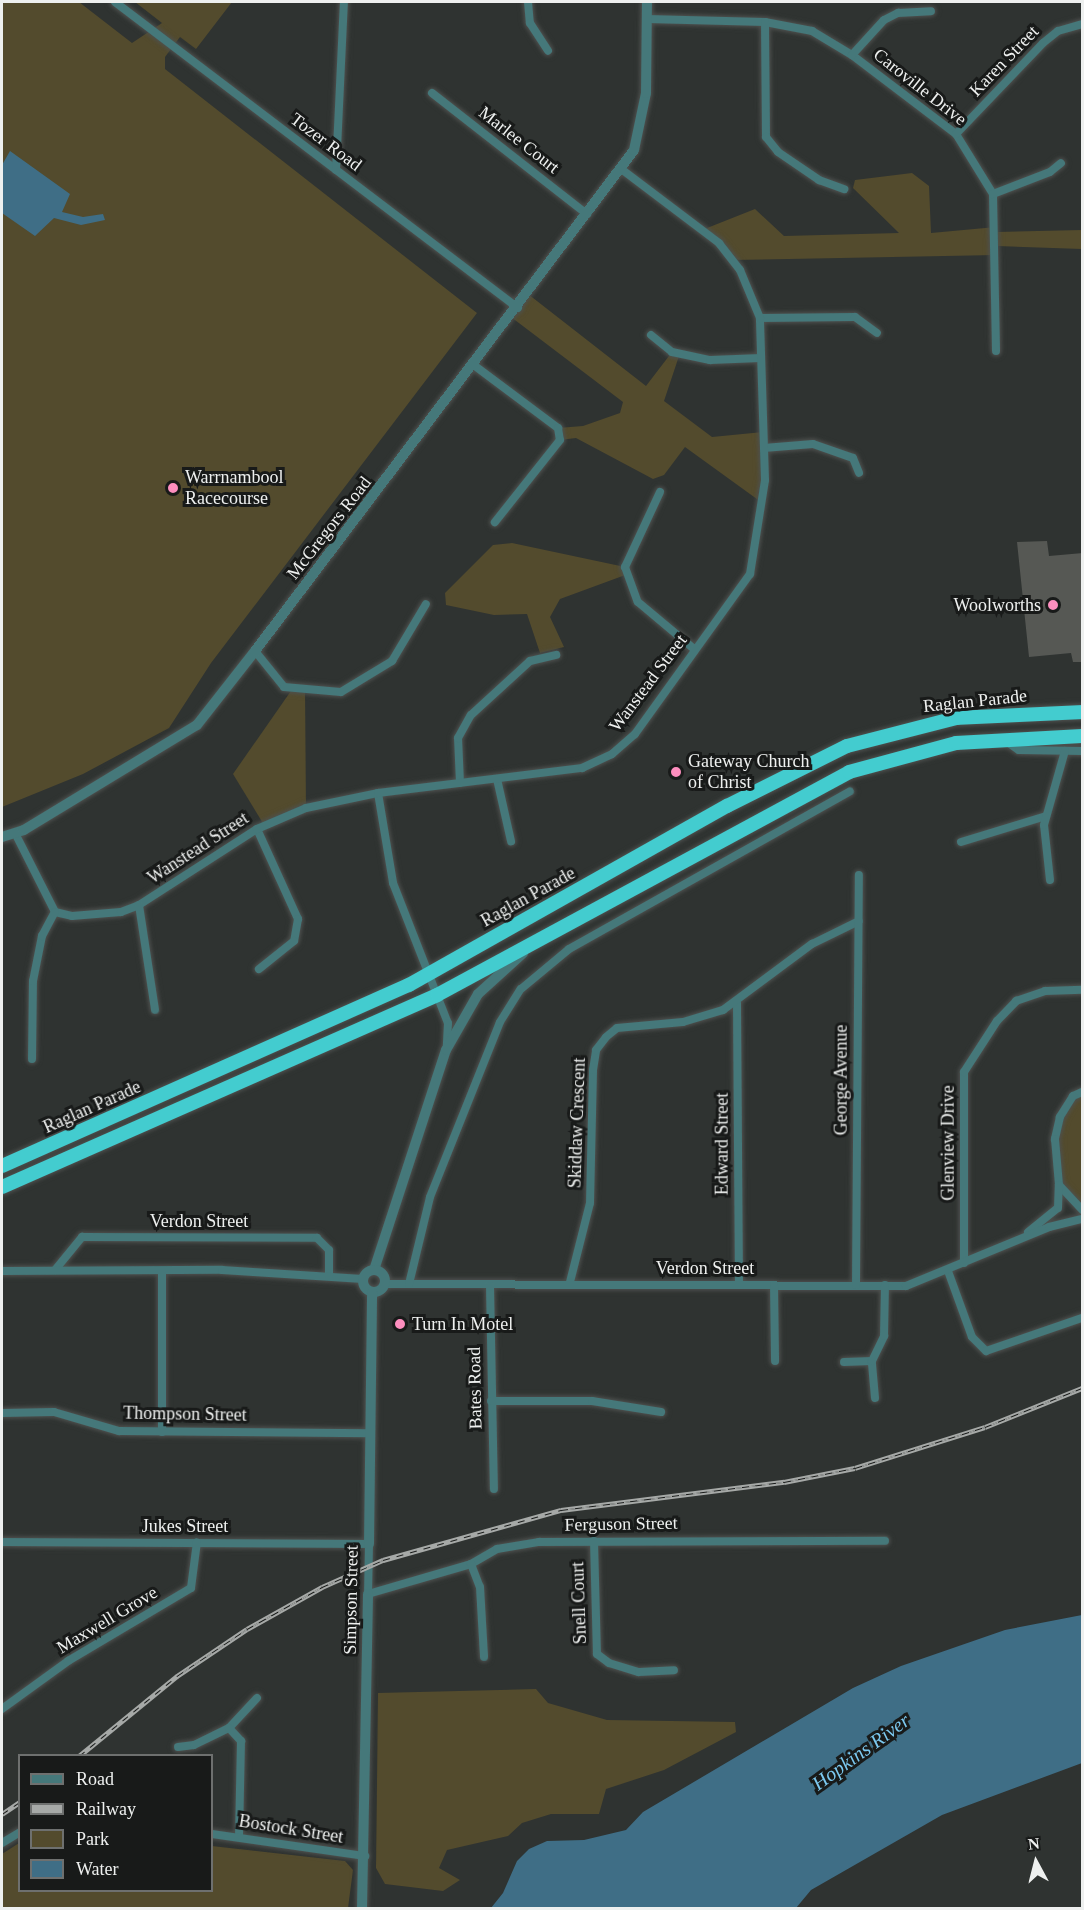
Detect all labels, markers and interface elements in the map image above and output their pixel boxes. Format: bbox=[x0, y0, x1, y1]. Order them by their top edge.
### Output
street label: Karen Street bbox=[965, 21, 1043, 101]
street label: Caroville Drive bbox=[869, 44, 971, 130]
street label: Marlee Court bbox=[474, 102, 564, 178]
street label: Tozer Road bbox=[286, 108, 366, 176]
place label: Warrnambool Racecourse bbox=[185, 467, 284, 510]
street label: McGregors Road bbox=[282, 472, 376, 584]
marker: Warrnambool Racecourse bbox=[166, 481, 180, 495]
place label: Woolworths bbox=[953, 594, 1041, 616]
marker: Woolworths bbox=[1046, 598, 1060, 612]
street label: Wanstead Street bbox=[604, 630, 692, 736]
street label: Raglan Parade bbox=[922, 685, 1028, 717]
place label: Gateway Church of Christ bbox=[688, 751, 809, 794]
marker: Gateway Church of Christ bbox=[669, 765, 683, 779]
street label: Wanstead Street bbox=[143, 807, 253, 889]
street label: Raglan Parade bbox=[477, 862, 579, 932]
street label: George Avenue bbox=[830, 1024, 852, 1136]
street label: Skiddaw Crescent bbox=[564, 1057, 590, 1189]
street label: Raglan Parade bbox=[40, 1076, 144, 1138]
street label: Glenview Drive bbox=[937, 1085, 959, 1201]
street label: Edward Street bbox=[711, 1093, 733, 1195]
street label: Verdon Street bbox=[150, 1210, 248, 1232]
street label: Verdon Street bbox=[656, 1257, 754, 1279]
place label: Turn In Motel bbox=[412, 1313, 513, 1335]
marker: Turn In Motel bbox=[393, 1317, 407, 1331]
street label: Bates Road bbox=[463, 1347, 487, 1429]
street label: Thompson Street bbox=[123, 1402, 247, 1426]
street label: Ferguson Street bbox=[564, 1512, 678, 1536]
street label: Jukes Street bbox=[142, 1515, 228, 1537]
street label: Simpson Street bbox=[339, 1545, 363, 1655]
street label: Snell Court bbox=[567, 1561, 591, 1645]
street label: Maxwell Grove bbox=[53, 1582, 161, 1658]
water label: Hopkins River bbox=[807, 1709, 915, 1795]
legend bbox=[18, 1754, 213, 1892]
text: Road bbox=[76, 1769, 114, 1789]
text: Railway bbox=[76, 1799, 136, 1819]
street label: Bostock Street bbox=[237, 1810, 345, 1848]
text: Park bbox=[76, 1829, 109, 1849]
north arrow bbox=[1006, 1832, 1066, 1892]
text: N bbox=[1027, 1834, 1041, 1853]
text: Water bbox=[76, 1859, 119, 1879]

